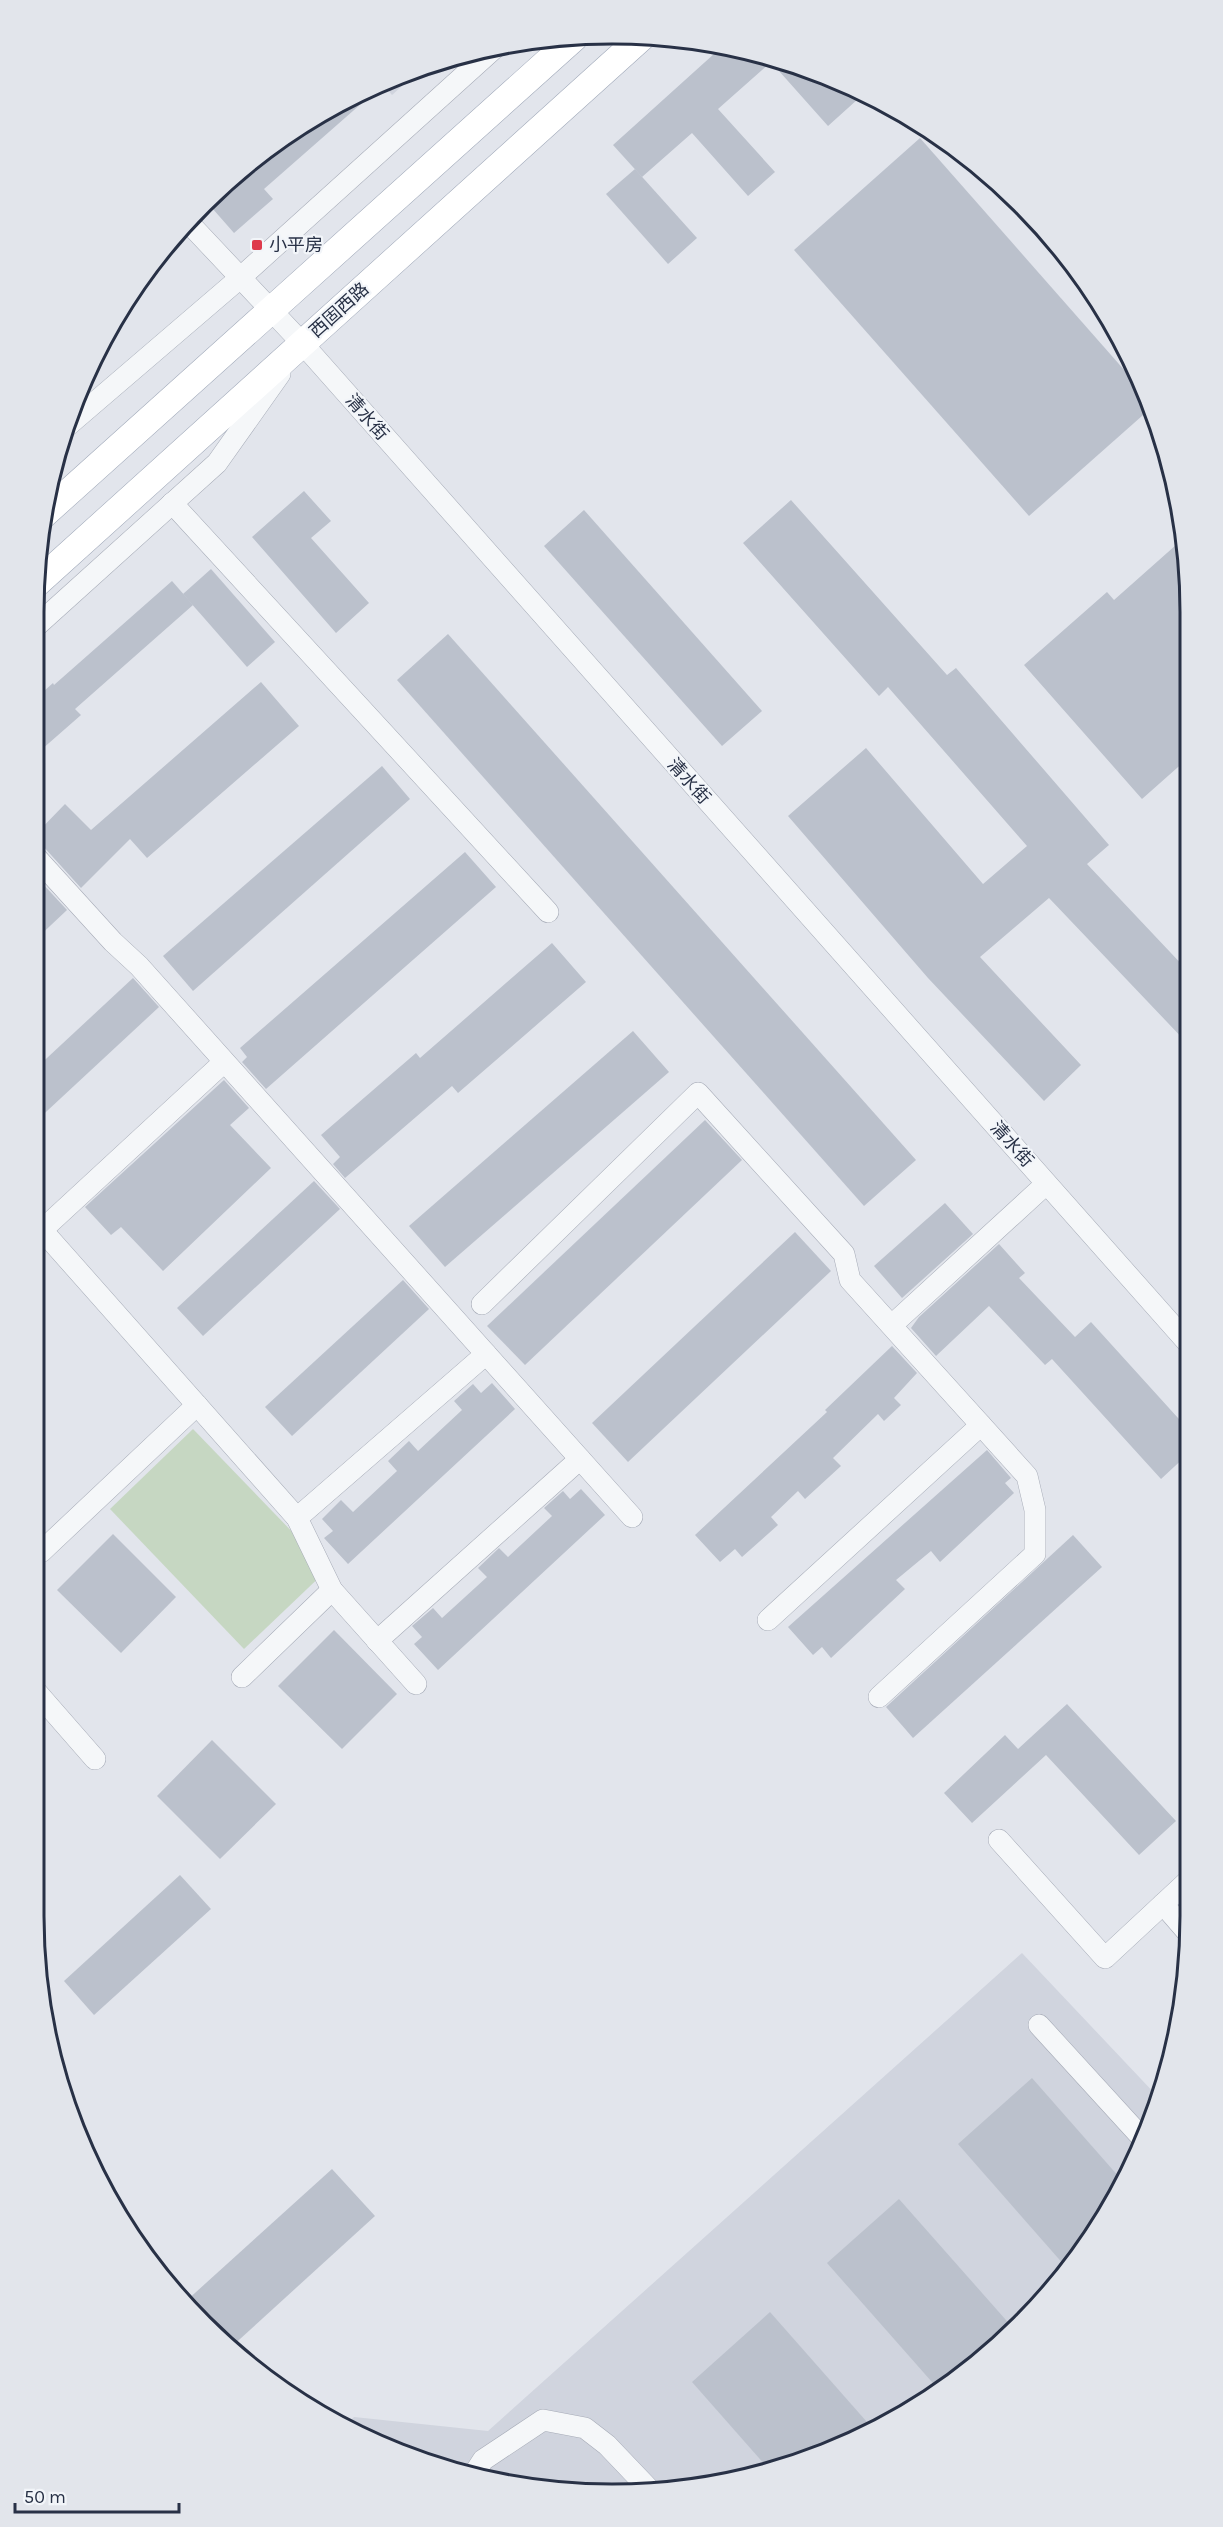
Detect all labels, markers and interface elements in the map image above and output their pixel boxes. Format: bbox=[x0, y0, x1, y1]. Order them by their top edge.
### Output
place label: 小平房 bbox=[269, 234, 323, 256]
marker: 小平房 bbox=[250, 238, 264, 252]
street label: 西固西路 bbox=[305, 278, 373, 342]
street label: 清水街 bbox=[341, 389, 393, 445]
street label: 清水街 bbox=[663, 754, 715, 808]
street label: 清水街 bbox=[986, 1117, 1038, 1171]
scale bar bbox=[15, 2476, 178, 2514]
text: 50 m bbox=[24, 2486, 66, 2508]

